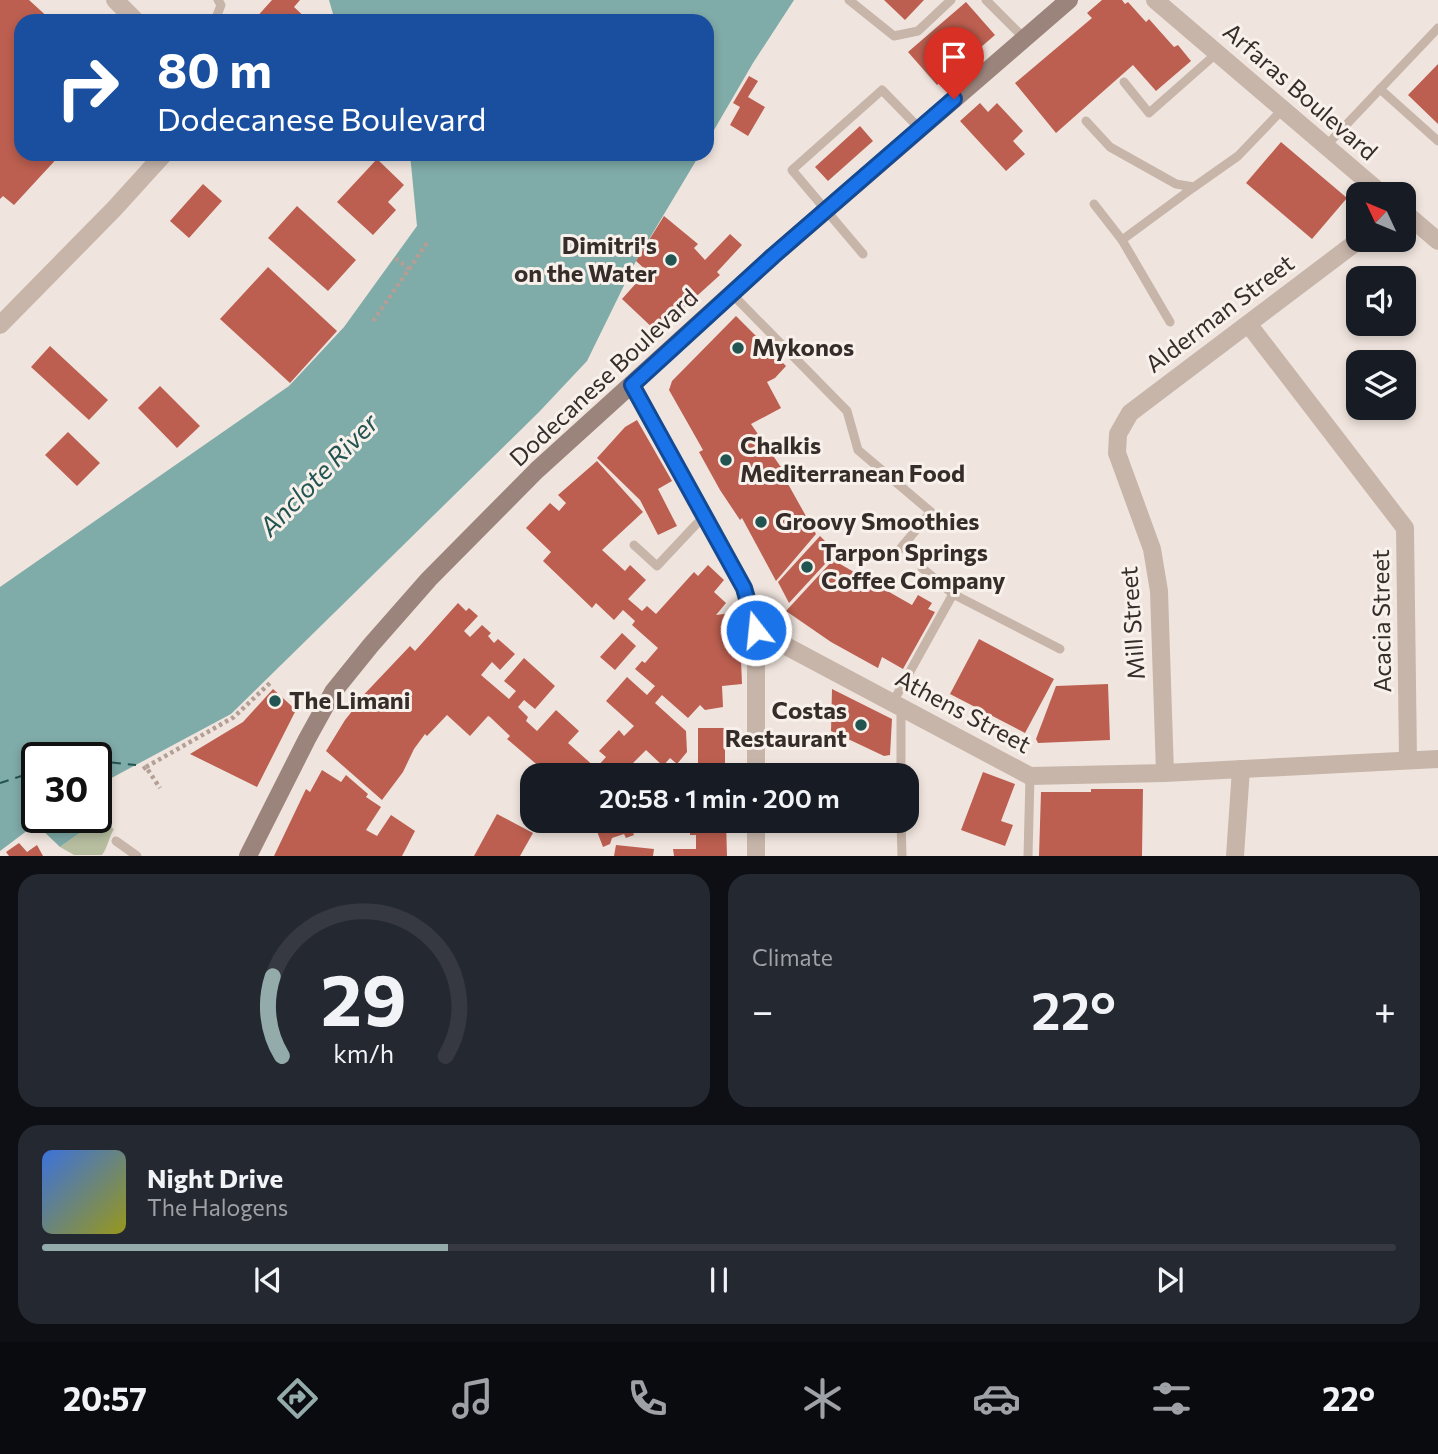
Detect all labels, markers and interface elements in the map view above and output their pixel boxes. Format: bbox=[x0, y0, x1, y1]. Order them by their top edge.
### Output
street label: Arfaras Boulevard bbox=[1218, 16, 1384, 166]
pin bbox=[924, 27, 984, 99]
text: 80 m bbox=[157, 38, 272, 98]
icon: arrive bbox=[935, 38, 973, 76]
icon: right bbox=[42, 42, 133, 133]
text: Dodecanese Boulevard bbox=[157, 98, 486, 138]
north arrow bbox=[1346, 182, 1416, 252]
map controls bbox=[1346, 182, 1416, 420]
place label: Dimitri's on the Water bbox=[514, 230, 657, 287]
street label: Alderman Street bbox=[1139, 247, 1299, 378]
marker: Dimitri's on the Water bbox=[663, 252, 679, 268]
button: sound bbox=[1346, 266, 1416, 336]
street label: Dodecanese Boulevard bbox=[503, 282, 703, 472]
place label: Mykonos bbox=[752, 332, 854, 361]
marker: Mykonos bbox=[730, 340, 746, 356]
button: layers bbox=[1346, 350, 1416, 420]
water label: Anclote River bbox=[251, 405, 385, 542]
place label: Chalkis Mediterranean Food bbox=[740, 430, 965, 487]
marker: Chalkis Mediterranean Food bbox=[718, 452, 734, 468]
place label: Groovy Smoothies bbox=[775, 506, 980, 535]
marker: Groovy Smoothies bbox=[753, 514, 769, 530]
place label: Tarpon Springs Coffee Company bbox=[821, 537, 1005, 594]
street label: Acacia Street bbox=[1365, 549, 1396, 693]
marker: Tarpon Springs Coffee Company bbox=[799, 559, 815, 575]
street label: Mill Street bbox=[1113, 565, 1150, 681]
position arrow bbox=[719, 593, 793, 667]
street label: Athens Street bbox=[891, 663, 1036, 759]
place label: The Limani bbox=[289, 685, 410, 714]
marker: The Limani bbox=[267, 693, 283, 709]
place label: Costas Restaurant bbox=[725, 695, 847, 752]
marker: Costas Restaurant bbox=[853, 717, 869, 733]
speed limit sign: 30 bbox=[21, 742, 112, 833]
text: 20:58 · 1 min · 200 m bbox=[599, 782, 840, 813]
text: Climate bbox=[752, 943, 833, 971]
text: 29 bbox=[321, 953, 407, 1042]
text: 22° bbox=[1031, 977, 1116, 1041]
text: − bbox=[752, 986, 774, 1033]
text: + bbox=[1374, 986, 1396, 1033]
text: km/h bbox=[334, 1038, 394, 1068]
text: Night Drive bbox=[147, 1162, 283, 1193]
text: The Halogens bbox=[147, 1193, 288, 1221]
icon: previous bbox=[249, 1261, 287, 1299]
icon: pause bbox=[700, 1261, 738, 1299]
icon: next bbox=[1151, 1261, 1189, 1299]
icon: directions bbox=[273, 1374, 322, 1423]
icon: music bbox=[448, 1374, 497, 1423]
icon: phone bbox=[623, 1374, 672, 1423]
icon: climate bbox=[798, 1374, 847, 1423]
icon: car bbox=[972, 1374, 1021, 1423]
icon: filters bbox=[1147, 1374, 1196, 1423]
text: 20:57 bbox=[63, 1378, 147, 1418]
text: 22° bbox=[1322, 1378, 1375, 1418]

